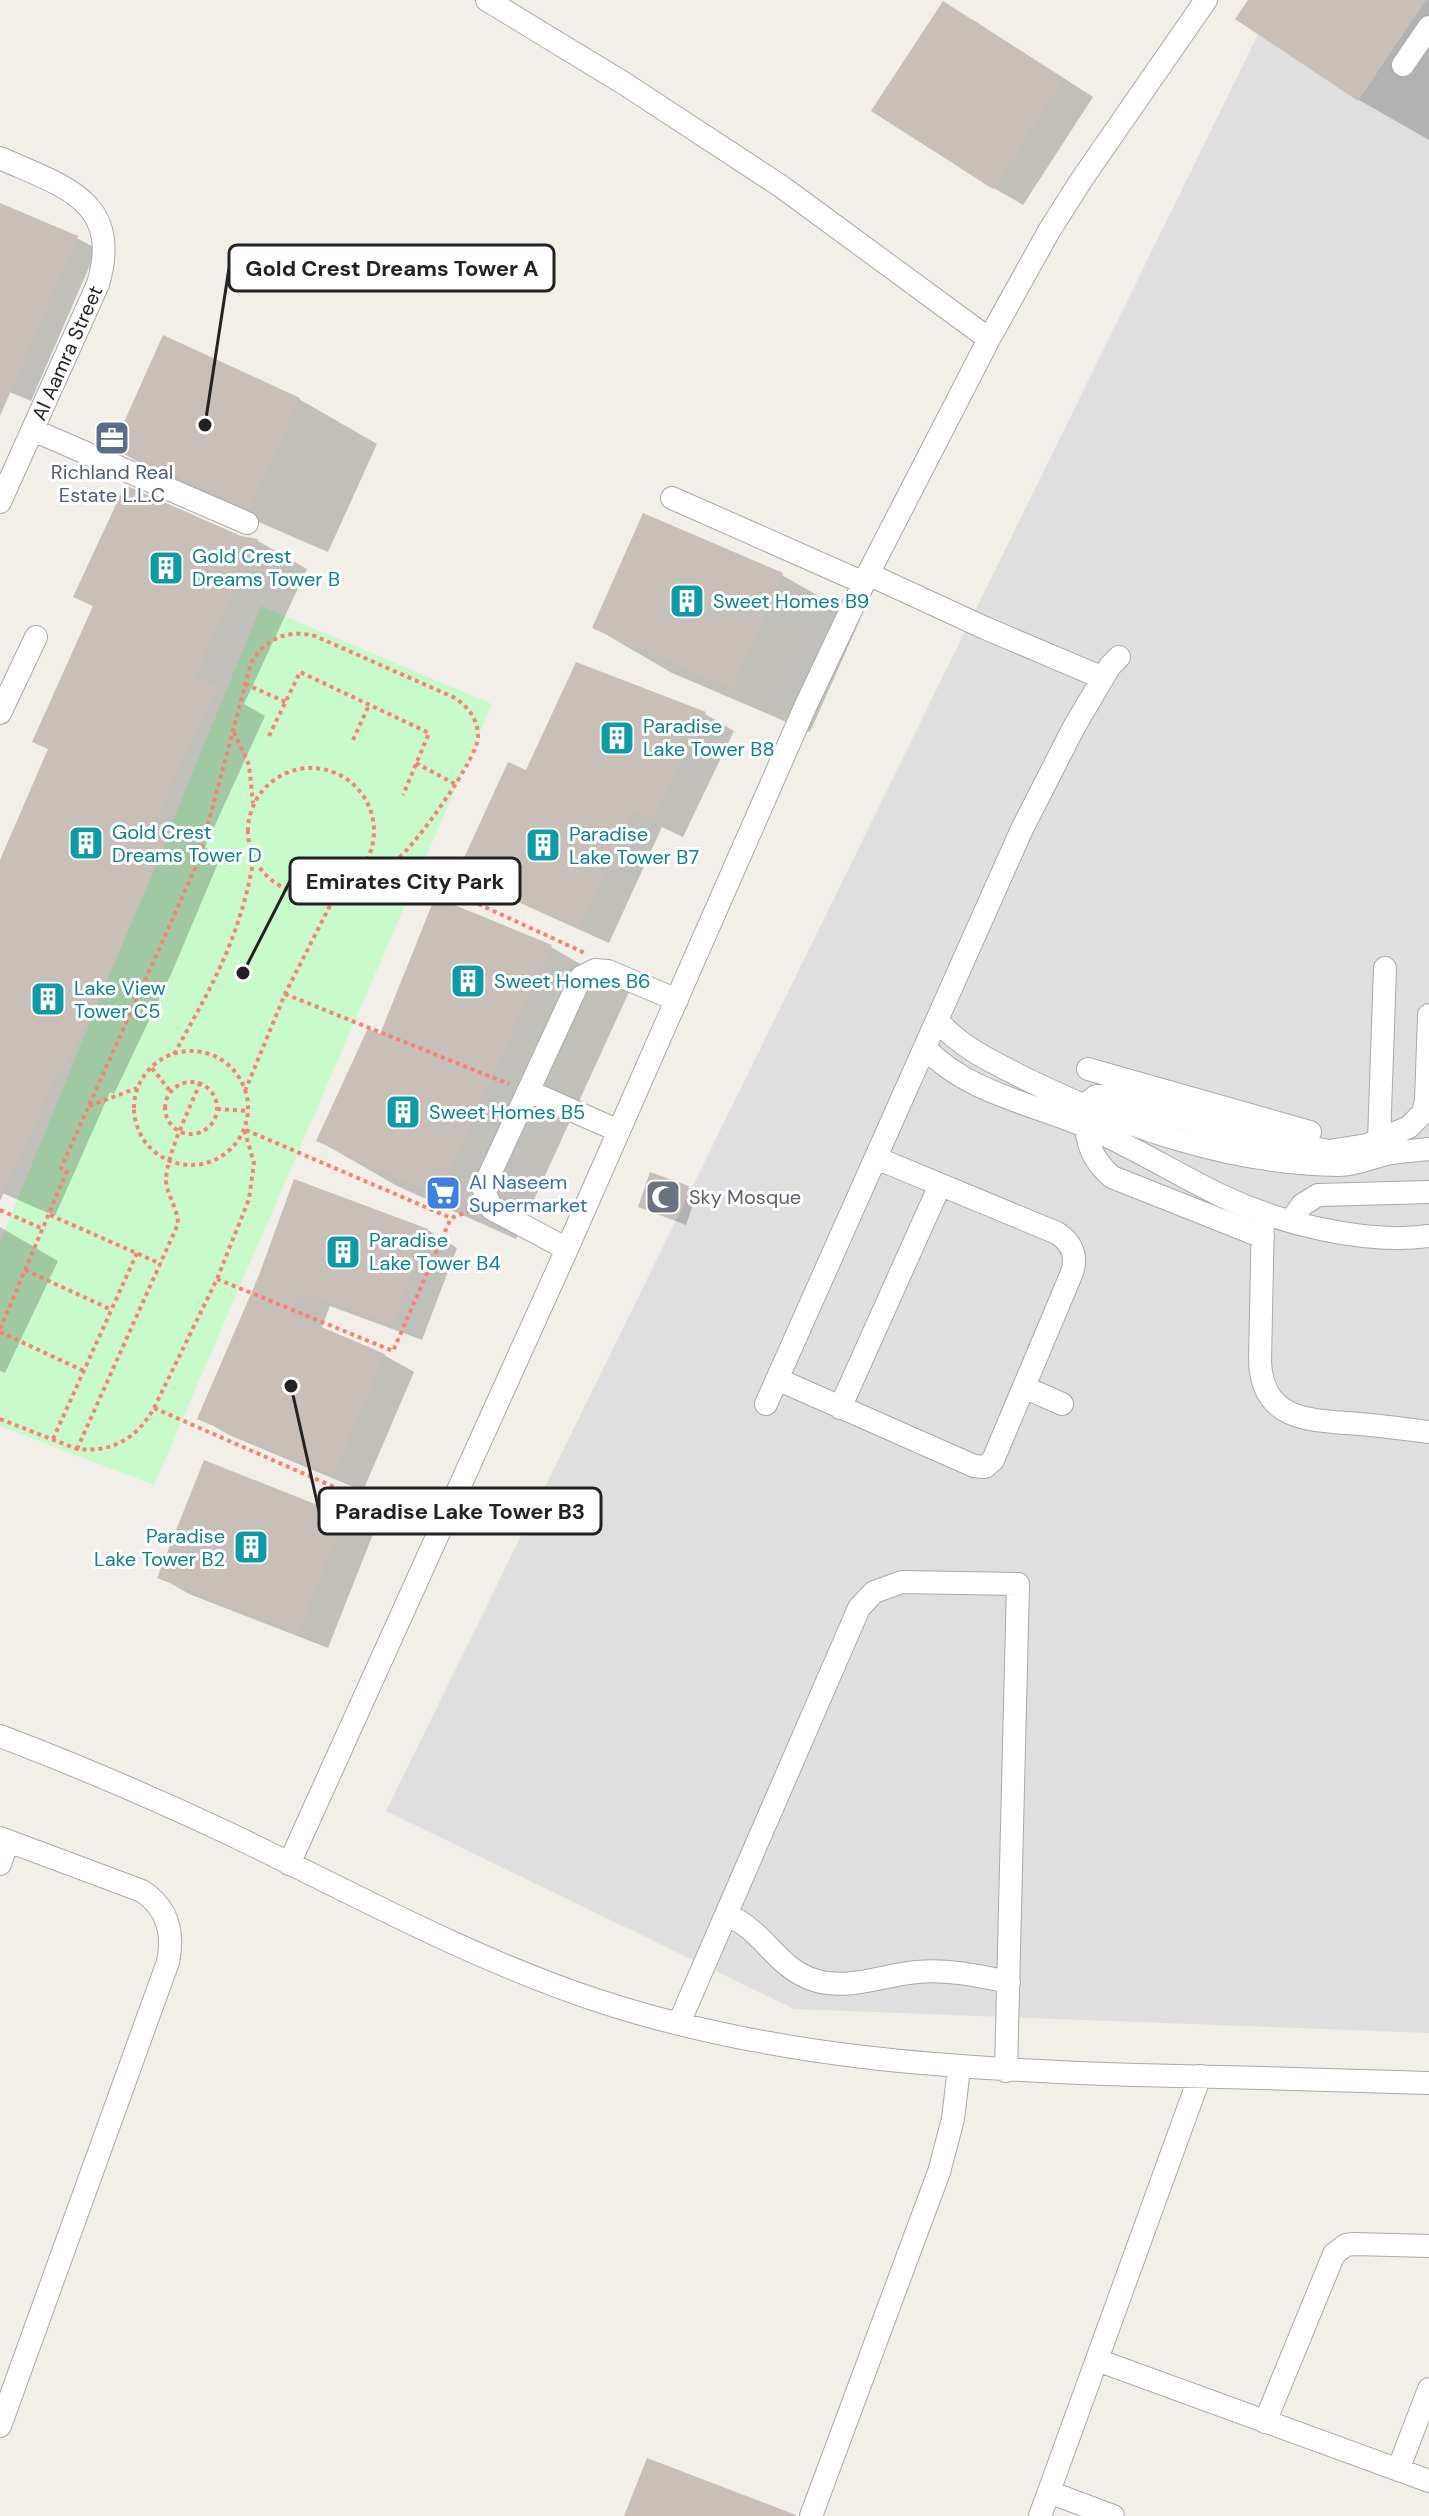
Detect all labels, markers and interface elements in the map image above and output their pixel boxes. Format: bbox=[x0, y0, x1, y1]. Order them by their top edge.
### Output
callout: Gold Crest Dreams Tower A bbox=[229, 245, 554, 291]
text: Gold Crest Dreams Tower A bbox=[245, 254, 539, 283]
street label: Al Aamra Street bbox=[26, 281, 108, 424]
office icon: Richland Real Estate L.L.C bbox=[93, 419, 131, 457]
place label: Richland Real Estate L.L.C bbox=[51, 459, 173, 508]
place label: Gold Crest Dreams Tower B bbox=[192, 543, 340, 592]
building icon: Gold Crest Dreams Tower B bbox=[147, 549, 185, 587]
building icon: Sweet Homes B9 bbox=[668, 582, 706, 620]
place label: Sweet Homes B9 bbox=[713, 588, 869, 614]
place label: Paradise Lake Tower B8 bbox=[643, 713, 775, 762]
building icon: Paradise Lake Tower B8 bbox=[598, 719, 636, 757]
place label: Gold Crest Dreams Tower D bbox=[112, 819, 262, 868]
place label: Paradise Lake Tower B7 bbox=[569, 821, 699, 870]
building icon: Gold Crest Dreams Tower D bbox=[67, 824, 105, 862]
building icon: Paradise Lake Tower B7 bbox=[524, 826, 562, 864]
callout: Emirates City Park bbox=[290, 858, 520, 904]
text: Emirates City Park bbox=[306, 867, 504, 896]
building icon: Sweet Homes B6 bbox=[449, 962, 487, 1000]
place label: Sweet Homes B6 bbox=[494, 968, 651, 994]
place label: Lake View Tower C5 bbox=[74, 975, 166, 1024]
building icon: Lake View Tower C5 bbox=[29, 980, 67, 1018]
building icon: Sweet Homes B5 bbox=[384, 1093, 422, 1131]
place label: Sweet Homes B5 bbox=[429, 1099, 585, 1125]
place label: Al Naseem Supermarket bbox=[469, 1169, 588, 1218]
supermarket icon: Al Naseem Supermarket bbox=[424, 1174, 462, 1212]
mosque icon: Sky Mosque bbox=[644, 1178, 682, 1216]
place label: Sky Mosque bbox=[689, 1184, 801, 1210]
place label: Paradise Lake Tower B4 bbox=[369, 1227, 501, 1276]
building icon: Paradise Lake Tower B4 bbox=[324, 1233, 362, 1271]
callout: Paradise Lake Tower B3 bbox=[319, 1488, 601, 1534]
text: Paradise Lake Tower B3 bbox=[335, 1497, 585, 1526]
place label: Paradise Lake Tower B2 bbox=[94, 1523, 225, 1572]
building icon: Paradise Lake Tower B2 bbox=[232, 1528, 270, 1566]

